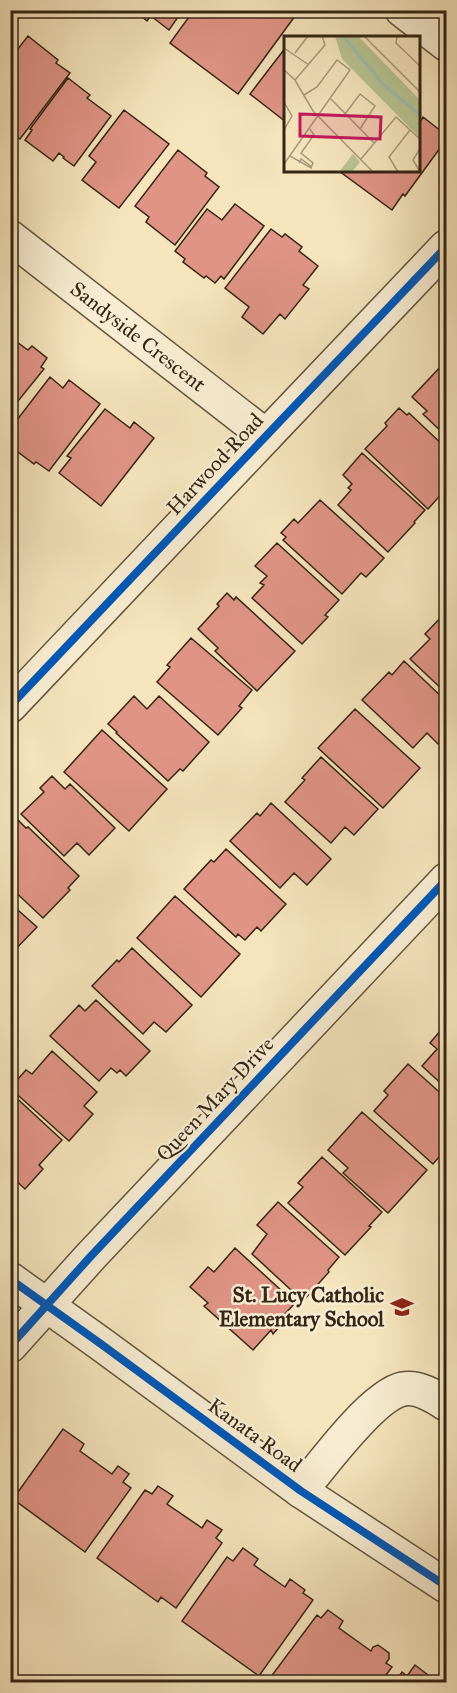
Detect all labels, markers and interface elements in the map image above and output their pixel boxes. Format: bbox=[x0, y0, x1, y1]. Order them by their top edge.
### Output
inset map bbox=[284, 36, 421, 172]
street label: Sandyside Crescent bbox=[65, 276, 211, 398]
street label: Harwood Road bbox=[161, 407, 269, 520]
street label: Queen Mary Drive bbox=[151, 1031, 279, 1167]
place label: St. Lucy Catholic Elementary School bbox=[219, 1282, 385, 1332]
school or university icon: St. Lucy Catholic Elementary School bbox=[389, 1294, 415, 1320]
street label: Kanata Road bbox=[203, 1392, 307, 1478]

